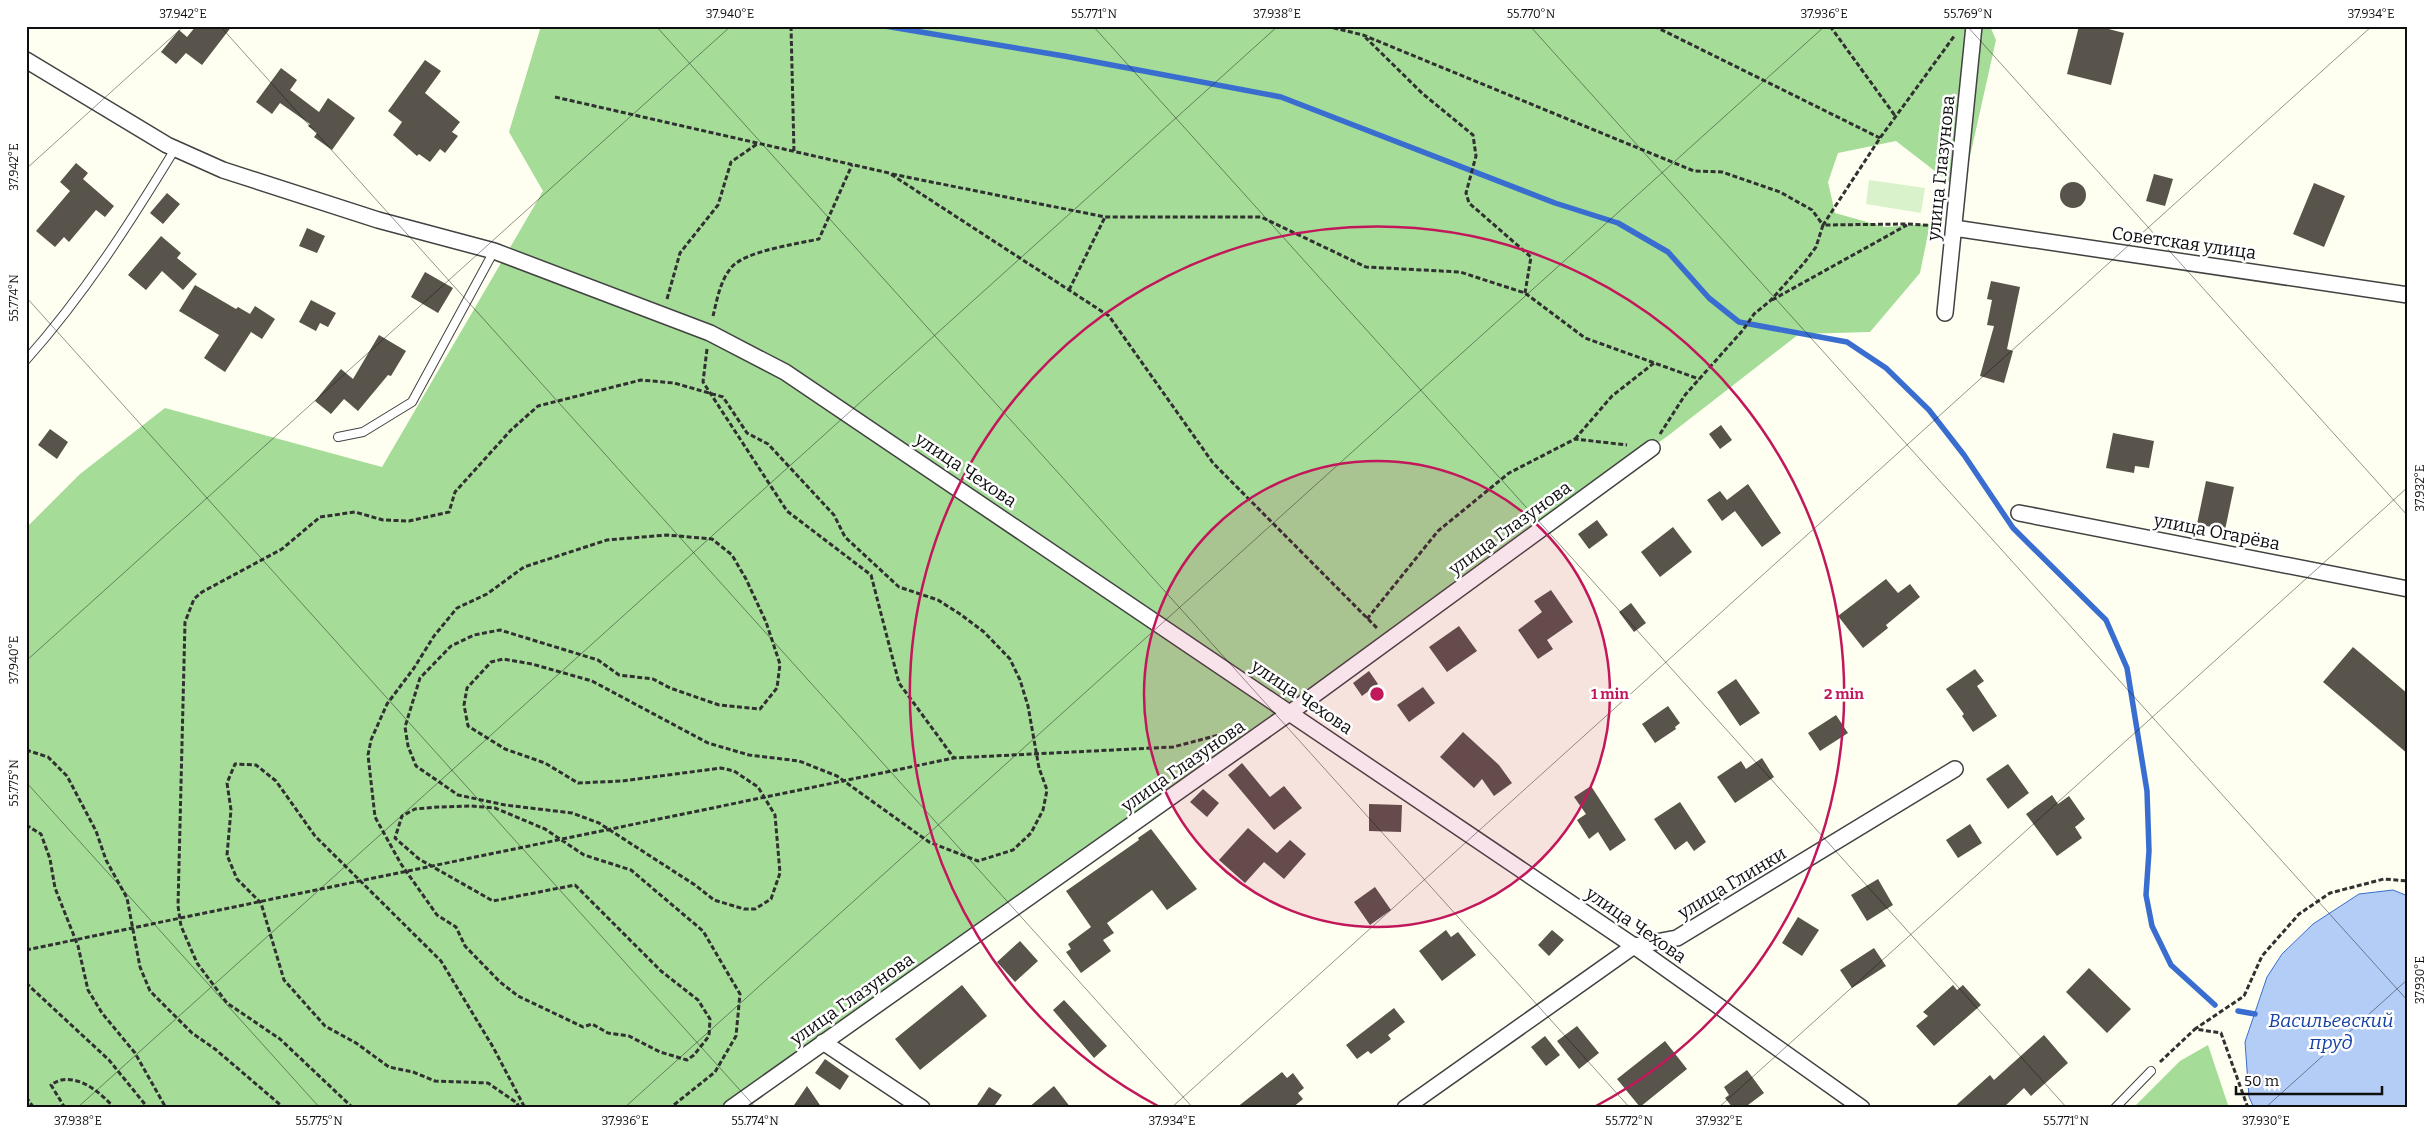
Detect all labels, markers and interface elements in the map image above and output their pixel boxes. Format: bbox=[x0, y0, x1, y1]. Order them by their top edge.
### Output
text: 37.942°E bbox=[159, 7, 207, 21]
text: 37.940°E bbox=[706, 7, 754, 21]
text: 55.771°N bbox=[1071, 7, 1117, 21]
text: 37.938°E bbox=[1253, 7, 1301, 21]
text: 55.770°N bbox=[1507, 7, 1556, 21]
text: 37.936°E bbox=[1800, 7, 1848, 21]
text: 55.769°N bbox=[1943, 7, 1993, 21]
text: 37.934°E bbox=[2347, 7, 2395, 21]
street label: улица Глазунова bbox=[1922, 94, 1960, 243]
text: 37.942°E bbox=[7, 143, 21, 191]
street label: Советская улица bbox=[2110, 222, 2258, 264]
text: 55.774°N bbox=[7, 274, 21, 322]
street label: улица Чехова bbox=[910, 427, 1021, 512]
text: 37.932°E bbox=[2413, 464, 2427, 512]
street label: улица Глазунова bbox=[1444, 476, 1576, 580]
street label: улица Огарёва bbox=[2151, 509, 2282, 555]
text: 37.940°E bbox=[7, 636, 21, 684]
street label: улица Чехова bbox=[1246, 654, 1357, 739]
centre of rings bbox=[1368, 685, 1386, 703]
text: 1 min bbox=[1591, 685, 1629, 703]
text: 2 min bbox=[1824, 685, 1864, 703]
street label: улица Глазунова bbox=[1116, 715, 1249, 817]
text: 55.775°N bbox=[7, 759, 21, 807]
street label: улица Глинки bbox=[1673, 842, 1790, 924]
street label: улица Чехова bbox=[1581, 882, 1691, 968]
street label: улица Глазунова bbox=[785, 948, 918, 1050]
text: 37.930°E bbox=[2413, 956, 2427, 1004]
water label: Васильевский пруд bbox=[2268, 1009, 2394, 1054]
scale bar bbox=[2236, 1064, 2383, 1096]
text: 50 m bbox=[2244, 1072, 2280, 1090]
text: 37.938°E bbox=[54, 1114, 102, 1128]
text: 55.775°N bbox=[295, 1114, 343, 1128]
text: 37.936°E bbox=[601, 1114, 649, 1128]
text: 55.774°N bbox=[731, 1114, 779, 1128]
text: 37.934°E bbox=[1148, 1114, 1196, 1128]
text: 55.772°N bbox=[1605, 1114, 1653, 1128]
text: 37.932°E bbox=[1695, 1114, 1743, 1128]
text: 55.771°N bbox=[2043, 1114, 2089, 1128]
text: 37.930°E bbox=[2242, 1114, 2290, 1128]

